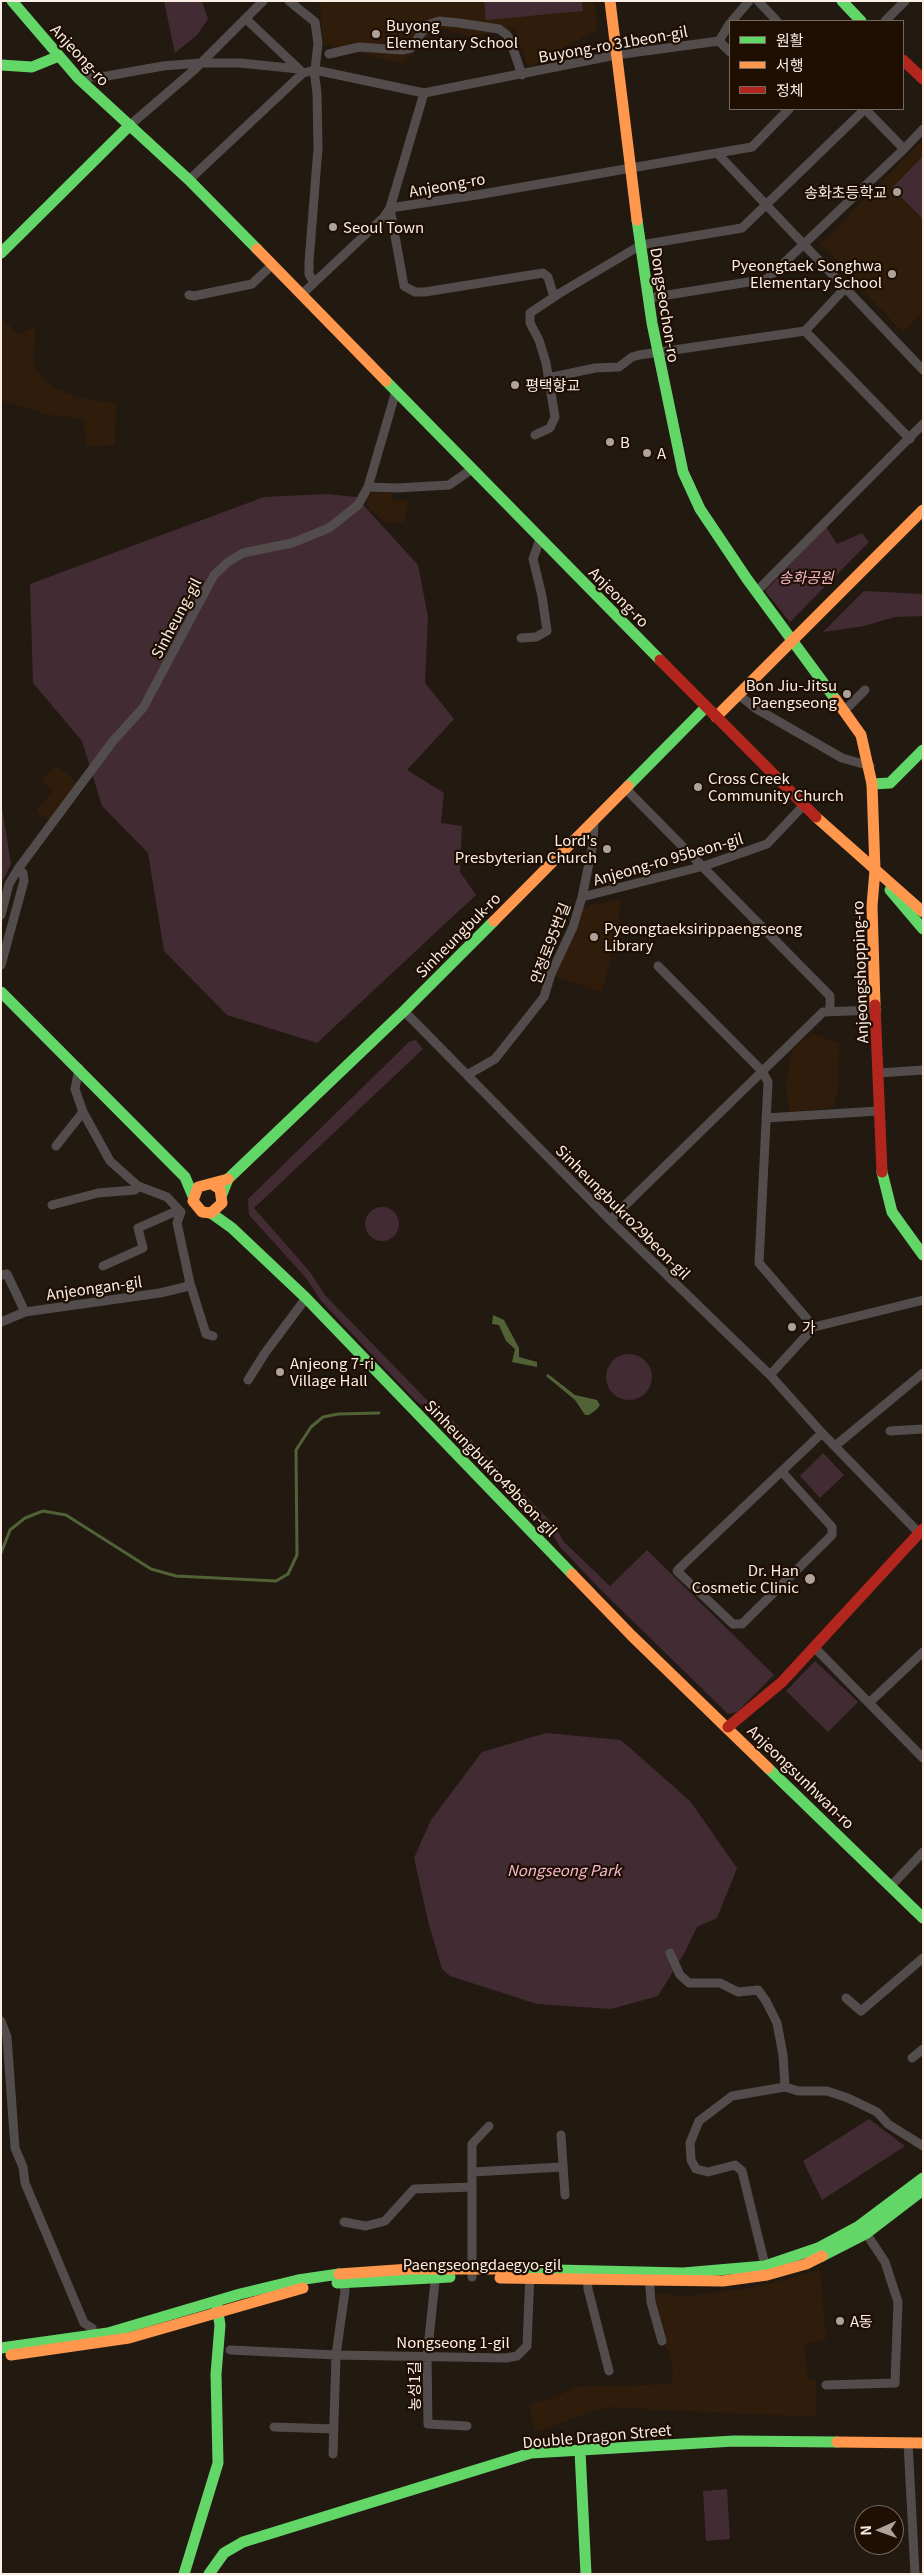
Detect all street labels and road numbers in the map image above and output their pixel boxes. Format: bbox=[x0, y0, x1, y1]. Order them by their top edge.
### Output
street label: Anjeong-ro bbox=[47, 21, 113, 89]
street label: Buyong-ro 31beon-gil bbox=[537, 22, 689, 66]
street label: Anjeong-ro bbox=[407, 169, 487, 201]
street label: Dongseochon-ro bbox=[647, 246, 683, 364]
street label: Anjeong-ro bbox=[585, 563, 653, 631]
street label: Sinheung-gil bbox=[147, 575, 205, 661]
street label: Anjeong-ro 95beon-gil bbox=[591, 829, 745, 889]
street label: Sinheungbuk-ro bbox=[412, 889, 504, 981]
street label: 안정로95번길 bbox=[526, 900, 574, 986]
street label: Anjeongshopping-ro bbox=[849, 900, 871, 1044]
street label: Sinheungbukro29beon-gil bbox=[552, 1141, 694, 1283]
street label: Anjeongan-gil bbox=[45, 1272, 143, 1304]
street label: Sinheungbukro49beon-gil bbox=[421, 1396, 561, 1540]
street label: Anjeongsunhwan-ro bbox=[744, 1722, 858, 1832]
street label: Paengseongdaegyo-gil bbox=[403, 2255, 561, 2273]
street label: Nongseong 1-gil bbox=[396, 2333, 510, 2351]
street label: 농성1길 bbox=[405, 2361, 423, 2411]
street label: Double Dragon Street bbox=[522, 2421, 672, 2451]

